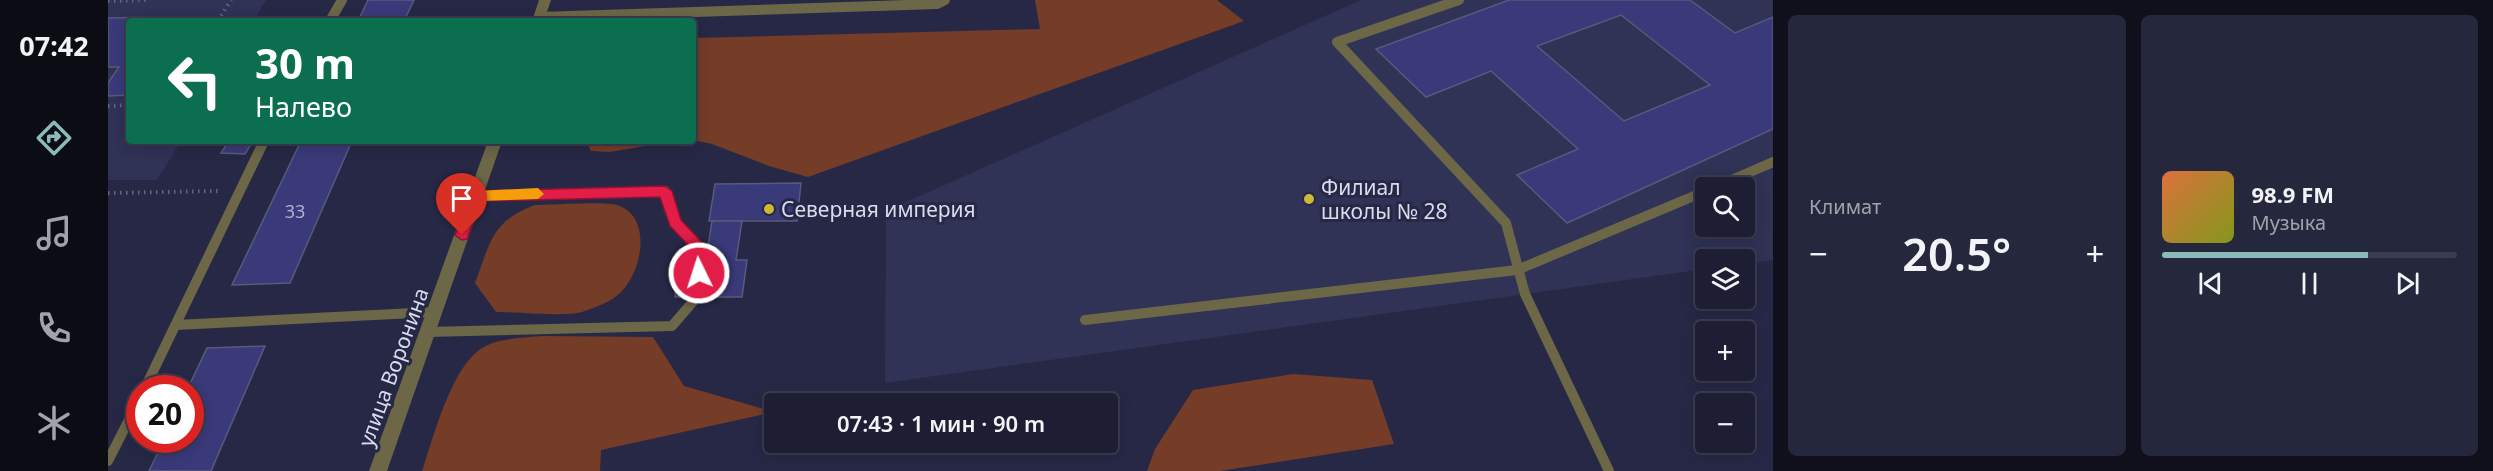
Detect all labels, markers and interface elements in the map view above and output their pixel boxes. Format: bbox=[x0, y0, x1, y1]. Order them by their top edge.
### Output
text: 07:42 bbox=[19, 27, 89, 64]
text: 30 m bbox=[255, 34, 355, 91]
icon: left bbox=[156, 42, 234, 120]
text: Налево bbox=[255, 88, 352, 125]
icon: directions bbox=[33, 117, 75, 159]
pin bbox=[436, 173, 487, 235]
place label: Филиал школы № 28 bbox=[1321, 173, 1448, 225]
map controls bbox=[1695, 177, 1755, 453]
button: search bbox=[1695, 177, 1755, 237]
text: 98.9 FM bbox=[2252, 179, 2334, 209]
icon: arrive bbox=[445, 182, 478, 215]
marker: Филиал школы № 28 bbox=[1302, 192, 1316, 206]
text: Климат bbox=[1809, 193, 1881, 220]
place label: Северная империя bbox=[781, 195, 976, 223]
house number: 33 bbox=[285, 199, 305, 223]
marker: Северная империя bbox=[762, 202, 776, 216]
text: Музыка bbox=[2252, 209, 2326, 236]
icon: music bbox=[33, 212, 75, 254]
text: 20.5° bbox=[1902, 223, 2011, 284]
text: − bbox=[1809, 231, 1828, 276]
text: + bbox=[2086, 231, 2105, 276]
position arrow bbox=[667, 241, 731, 305]
button: layers bbox=[1695, 249, 1755, 309]
icon: previous bbox=[2194, 267, 2227, 300]
icon: pause bbox=[2293, 267, 2326, 300]
icon: next bbox=[2391, 267, 2424, 300]
street label: улица Воронина bbox=[351, 284, 435, 450]
icon: phone bbox=[33, 307, 75, 349]
button: + bbox=[1695, 321, 1755, 381]
speed limit sign: 20 bbox=[126, 375, 204, 453]
button: − bbox=[1695, 393, 1755, 453]
icon: climate bbox=[33, 402, 75, 444]
text: 07:43 · 1 мин · 90 m bbox=[837, 408, 1045, 438]

